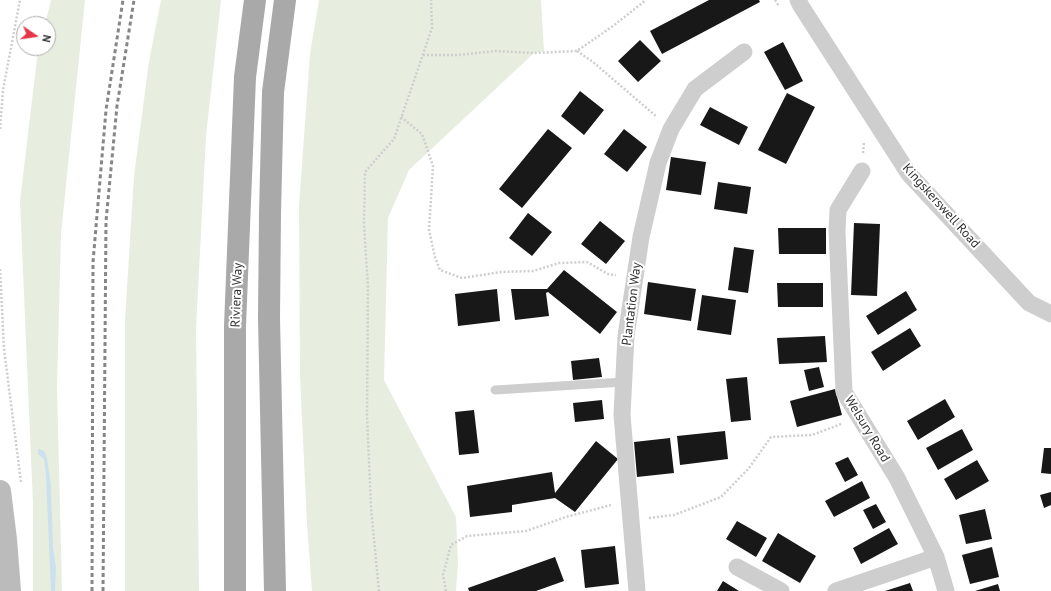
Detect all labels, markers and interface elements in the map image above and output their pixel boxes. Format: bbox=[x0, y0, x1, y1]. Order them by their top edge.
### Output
north arrow bbox=[16, 16, 56, 56]
text: N bbox=[39, 33, 54, 44]
street label: Kingskerswell Road bbox=[899, 161, 983, 251]
street label: Riviera Way bbox=[228, 262, 246, 328]
street label: Plantation Way bbox=[619, 262, 645, 346]
street label: Welsury Road bbox=[841, 393, 893, 465]

